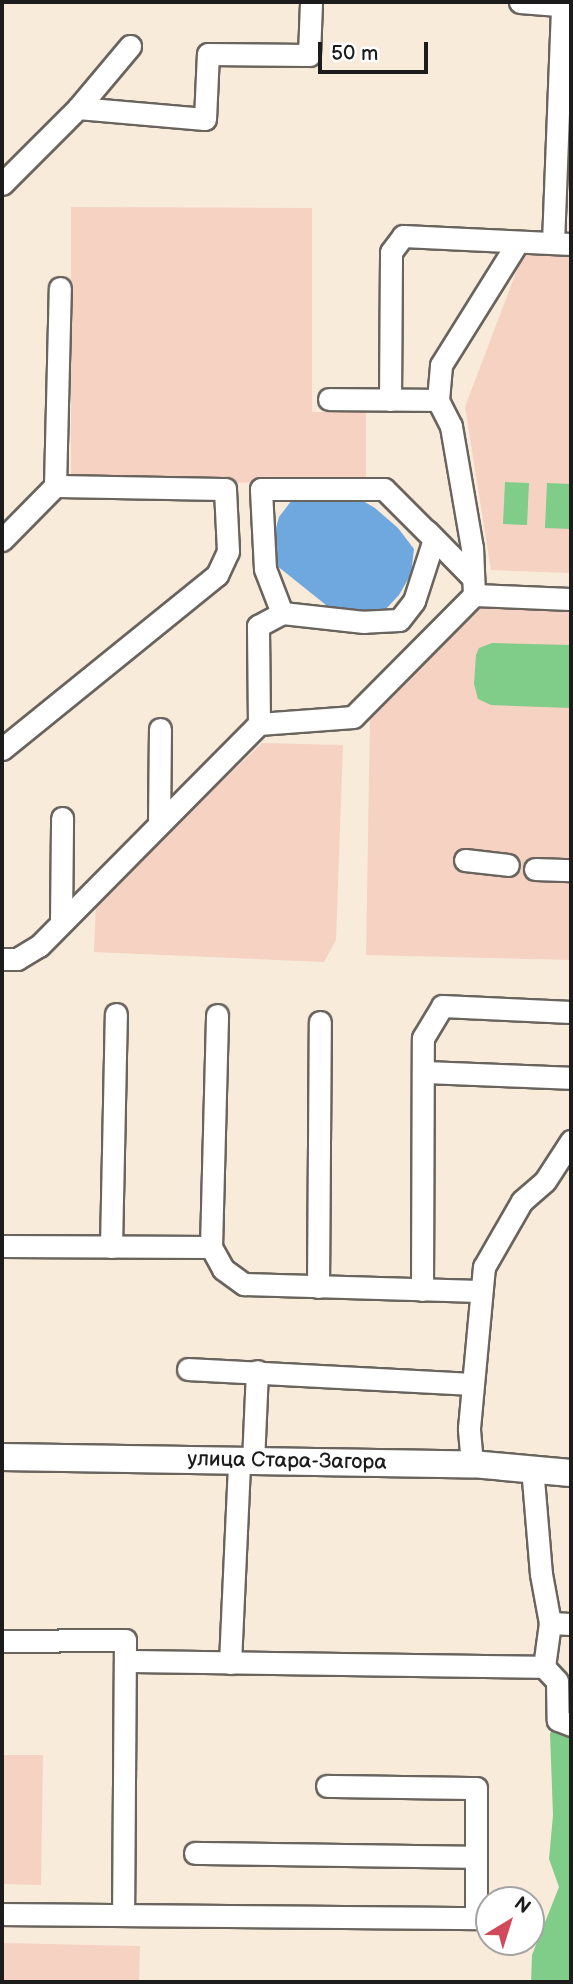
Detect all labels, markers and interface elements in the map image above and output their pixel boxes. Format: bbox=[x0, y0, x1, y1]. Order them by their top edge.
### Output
scale bar bbox=[321, 28, 431, 72]
text: 50 m bbox=[331, 41, 378, 66]
street label: улица Стара-Загора bbox=[187, 1447, 387, 1475]
north arrow bbox=[475, 1886, 545, 1956]
text: N bbox=[509, 1892, 535, 1919]

